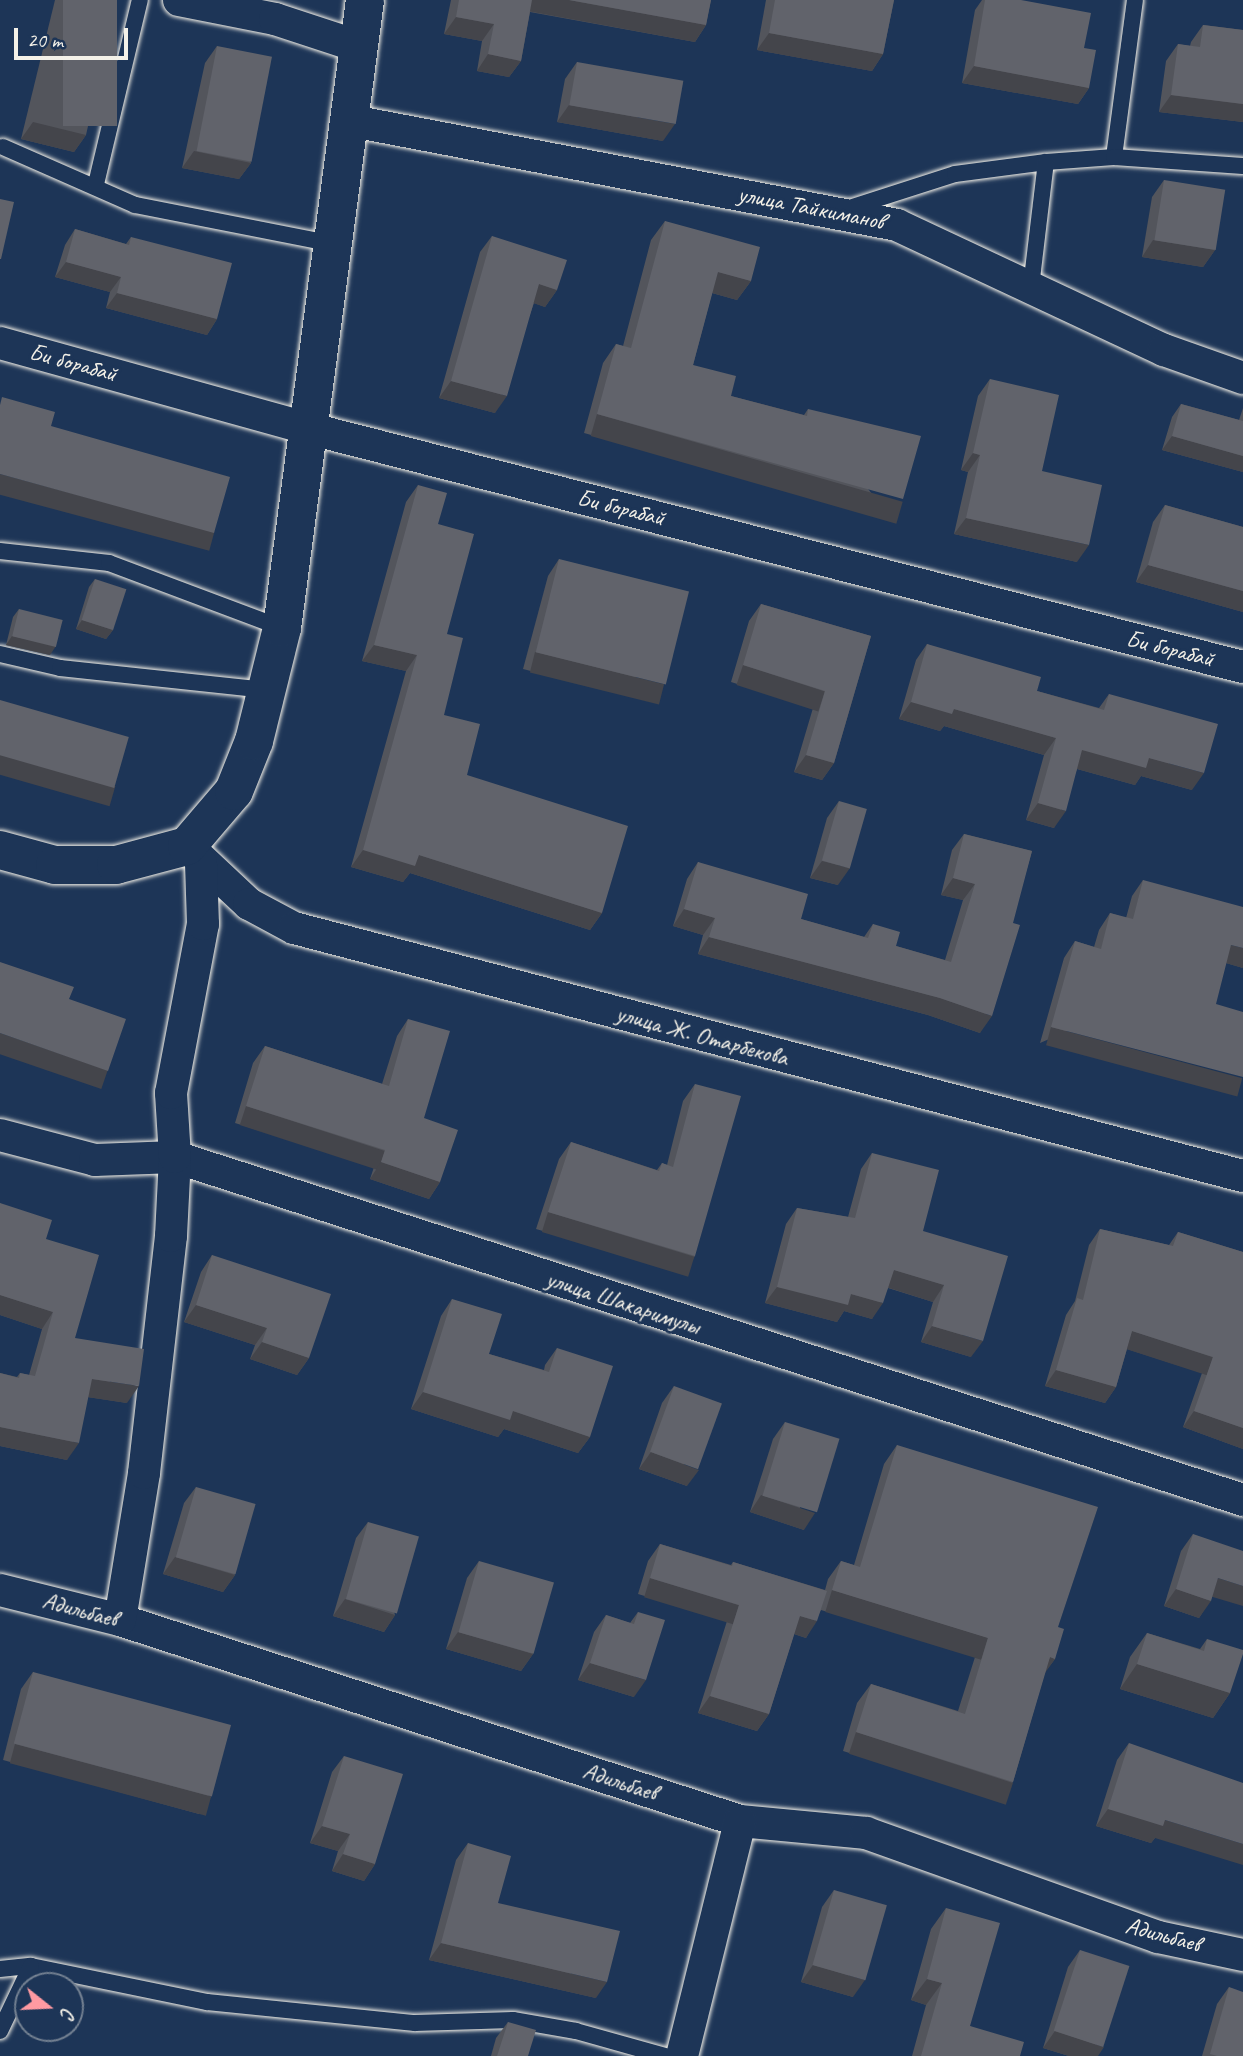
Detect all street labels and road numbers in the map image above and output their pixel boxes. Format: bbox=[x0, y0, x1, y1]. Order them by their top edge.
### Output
street label: улица Тайкиманов bbox=[736, 180, 886, 236]
street label: Би борабай bbox=[27, 338, 119, 388]
street label: Би борабай bbox=[575, 483, 667, 533]
street label: Би борабай bbox=[1124, 624, 1216, 674]
street label: улица Ж. Отарбекова bbox=[613, 999, 791, 1073]
street label: улица Шакаримулы bbox=[543, 1265, 703, 1341]
street label: Адильбаев bbox=[39, 1586, 121, 1634]
street label: Адильбаев bbox=[579, 1757, 661, 1807]
street label: Адильбаев bbox=[1122, 1911, 1204, 1959]

